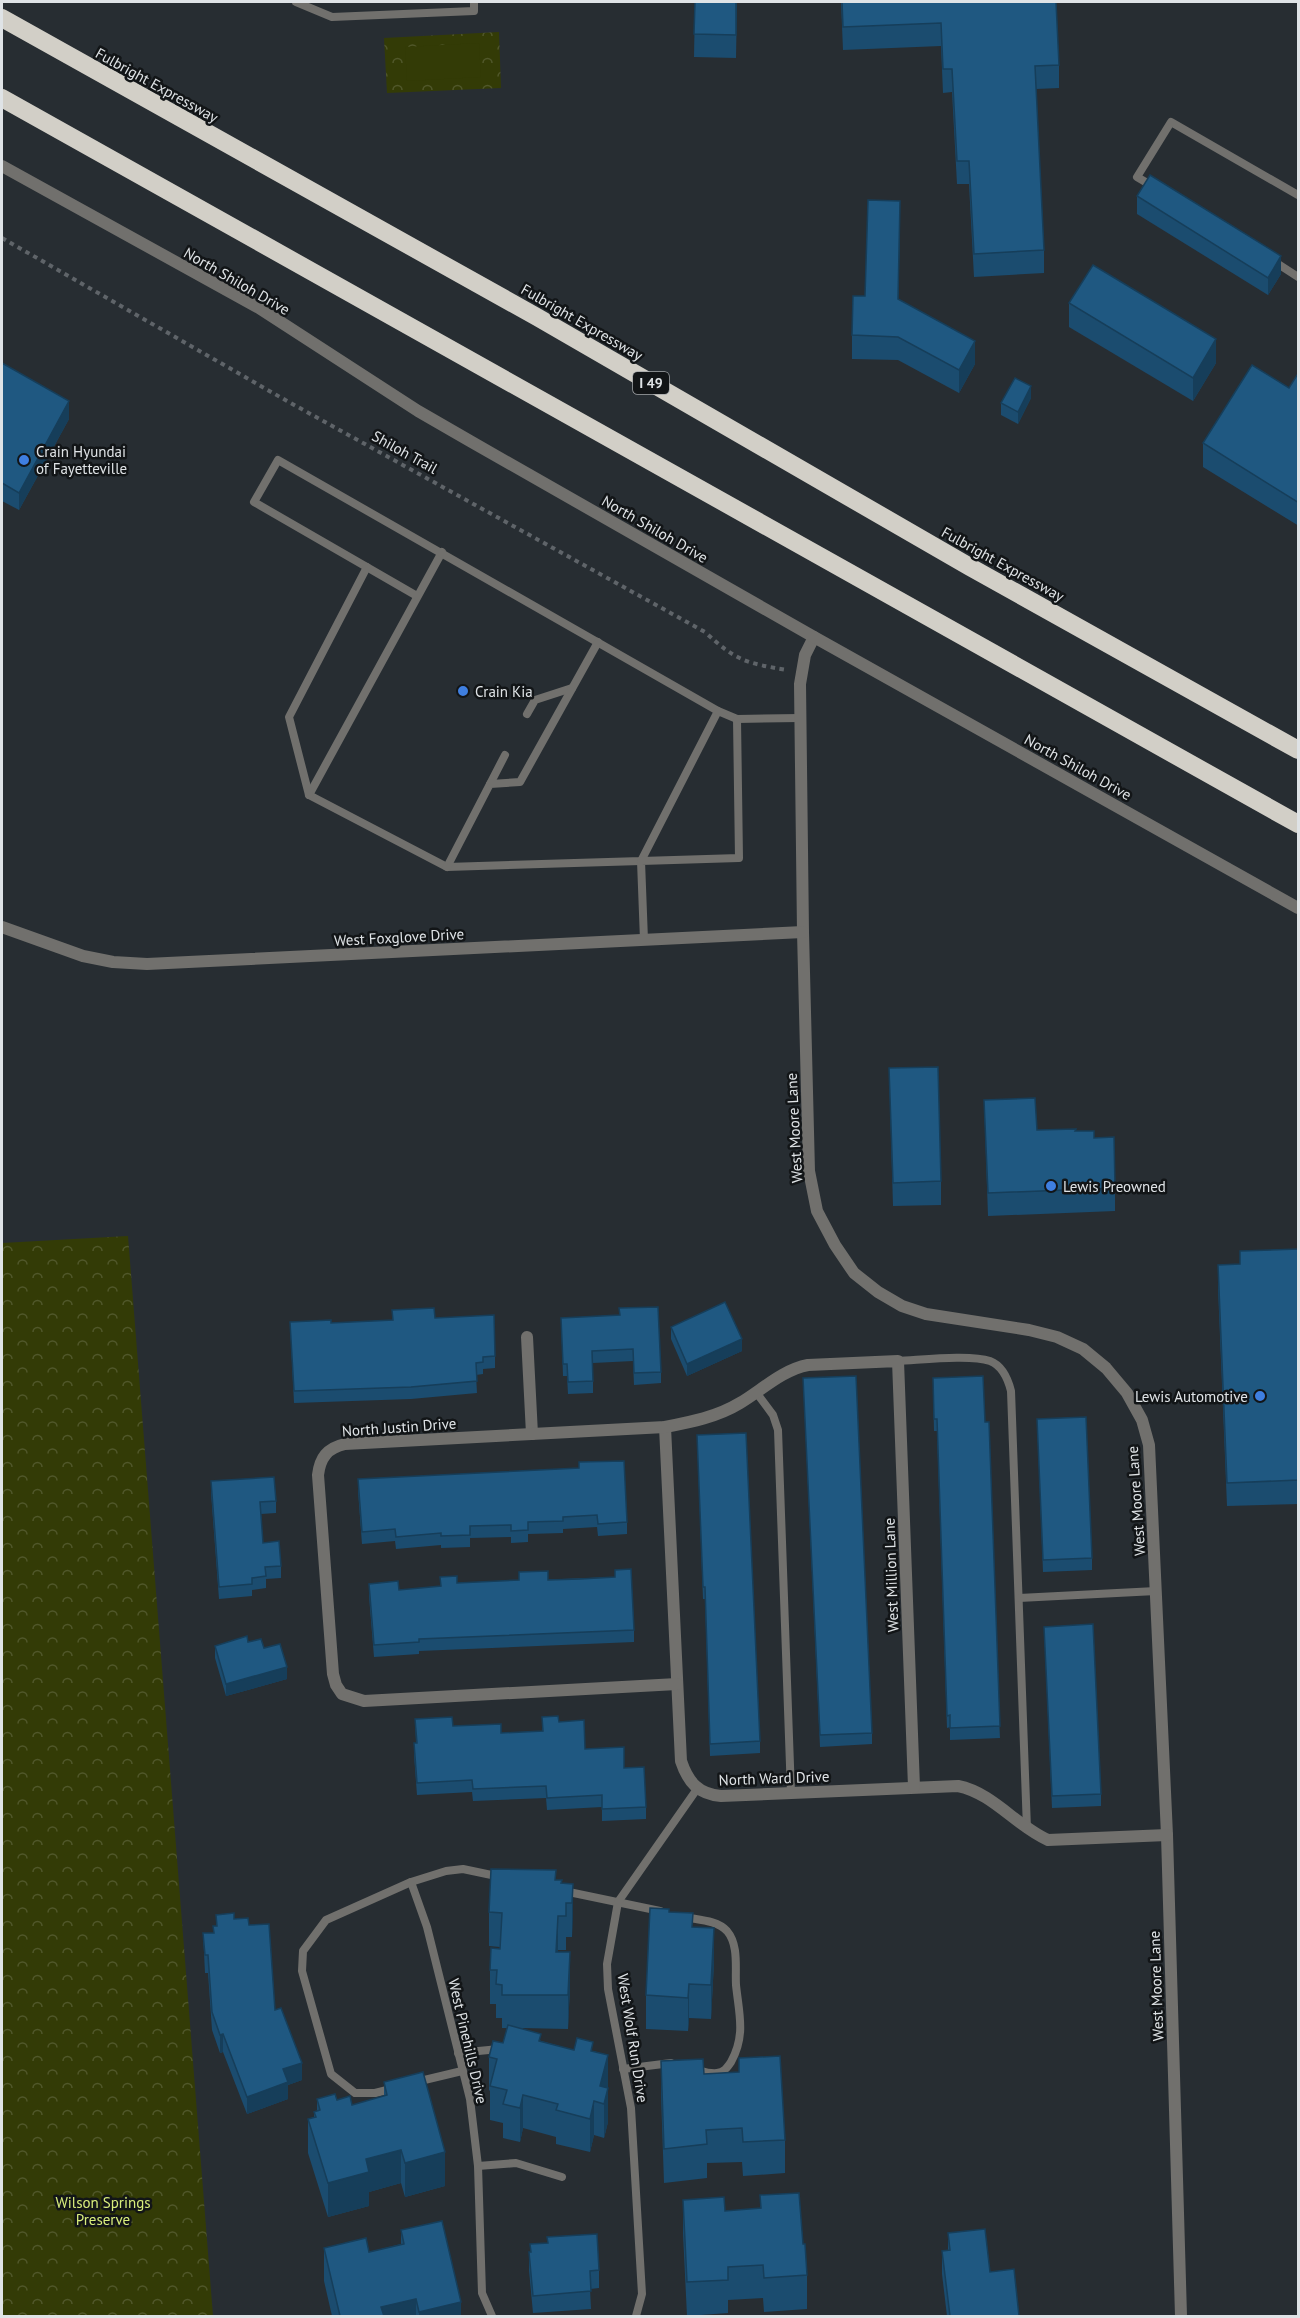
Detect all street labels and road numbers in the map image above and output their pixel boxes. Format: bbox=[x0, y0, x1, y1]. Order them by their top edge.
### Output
street label: Fulbright Expressway bbox=[92, 43, 222, 127]
street label: North Shiloh Drive bbox=[181, 243, 293, 319]
street label: Fulbright Expressway bbox=[518, 279, 646, 365]
road number: I 49 bbox=[633, 372, 669, 394]
street label: Shiloh Trail bbox=[369, 426, 442, 478]
street label: North Shiloh Drive bbox=[599, 491, 711, 567]
street label: Fulbright Expressway bbox=[938, 522, 1068, 606]
street label: North Shiloh Drive bbox=[1021, 730, 1135, 804]
street label: West Foxglove Drive bbox=[333, 924, 465, 950]
street label: West Moore Lane bbox=[782, 1072, 806, 1184]
street label: North Justin Drive bbox=[341, 1414, 457, 1440]
street label: West Moore Lane bbox=[1123, 1445, 1149, 1557]
street label: West Million Lane bbox=[880, 1517, 902, 1633]
street label: North Ward Drive bbox=[718, 1767, 830, 1789]
street label: West Moore Lane bbox=[1145, 1931, 1167, 2041]
street label: West Wolf Run Drive bbox=[613, 1972, 653, 2104]
street label: West Pinehills Drive bbox=[444, 1977, 492, 2105]

